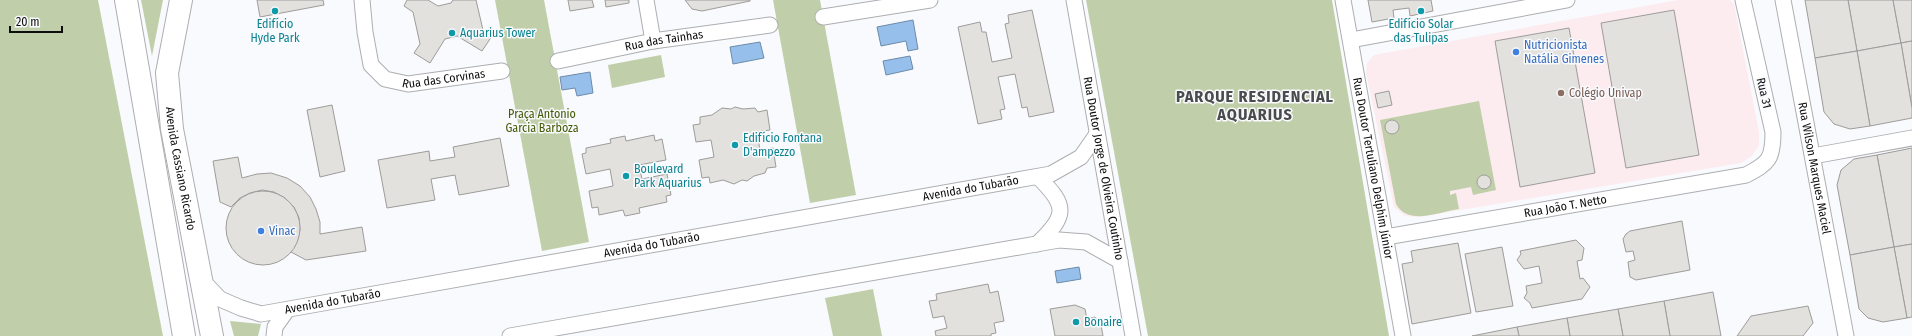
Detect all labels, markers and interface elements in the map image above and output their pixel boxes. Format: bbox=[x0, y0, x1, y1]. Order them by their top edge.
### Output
marker: Edifício Hyde Park bbox=[270, 6, 280, 16]
marker: Edifício Solar das Tulipas bbox=[1416, 6, 1426, 16]
scale bar bbox=[10, 8, 62, 34]
text: 20 m bbox=[16, 15, 40, 29]
place label: Edifício Hyde Park bbox=[250, 17, 300, 45]
place label: Edifício Solar das Tulipas bbox=[1389, 17, 1454, 45]
place label: Aquarius Tower bbox=[460, 26, 536, 40]
street label: Rua das Tainhas bbox=[623, 27, 704, 54]
marker: Aquarius Tower bbox=[447, 28, 457, 38]
place label: Nutricionista Natália Gimenes bbox=[1524, 38, 1604, 66]
marker: Nutricionista Natália Gimenes bbox=[1511, 47, 1521, 57]
street label: Rua das Corvinas bbox=[401, 66, 486, 91]
street label: Rua Doutor Jorge de Olvieira Coutinho bbox=[1081, 76, 1127, 261]
street label: Rua Doutor Tertuliano Delphim Júnior bbox=[1350, 76, 1396, 261]
street label: Rua 31 bbox=[1754, 76, 1774, 110]
place label: Colégio Univap bbox=[1569, 86, 1642, 100]
district label: PARQUE RESIDENCIAL AQUARIUS bbox=[1176, 87, 1334, 124]
marker: Colégio Univap bbox=[1556, 88, 1566, 98]
street label: Rua Wilson Marques Maciel bbox=[1795, 101, 1834, 235]
street label: Avenida Cassiano Ricardo bbox=[163, 106, 198, 232]
park label: Praça Antonio Garcia Barboza bbox=[505, 107, 579, 135]
place label: Edifício Fontana D'ampezzo bbox=[743, 131, 822, 159]
marker: Edifício Fontana D'ampezzo bbox=[730, 140, 740, 150]
place label: Boulevard Park Aquarius bbox=[634, 162, 702, 190]
marker: Boulevard Park Aquarius bbox=[621, 171, 631, 181]
street label: Avenida do Tubarão bbox=[922, 173, 1020, 204]
street label: Rua João T. Netto bbox=[1523, 192, 1608, 220]
place label: Vinac bbox=[269, 224, 295, 238]
marker: Vinac bbox=[256, 226, 266, 236]
street label: Avenida do Tubarão bbox=[603, 229, 701, 260]
street label: Avenida do Tubarão bbox=[283, 286, 382, 317]
place label: Bonaire bbox=[1084, 315, 1122, 329]
marker: Bonaire bbox=[1071, 317, 1081, 327]

